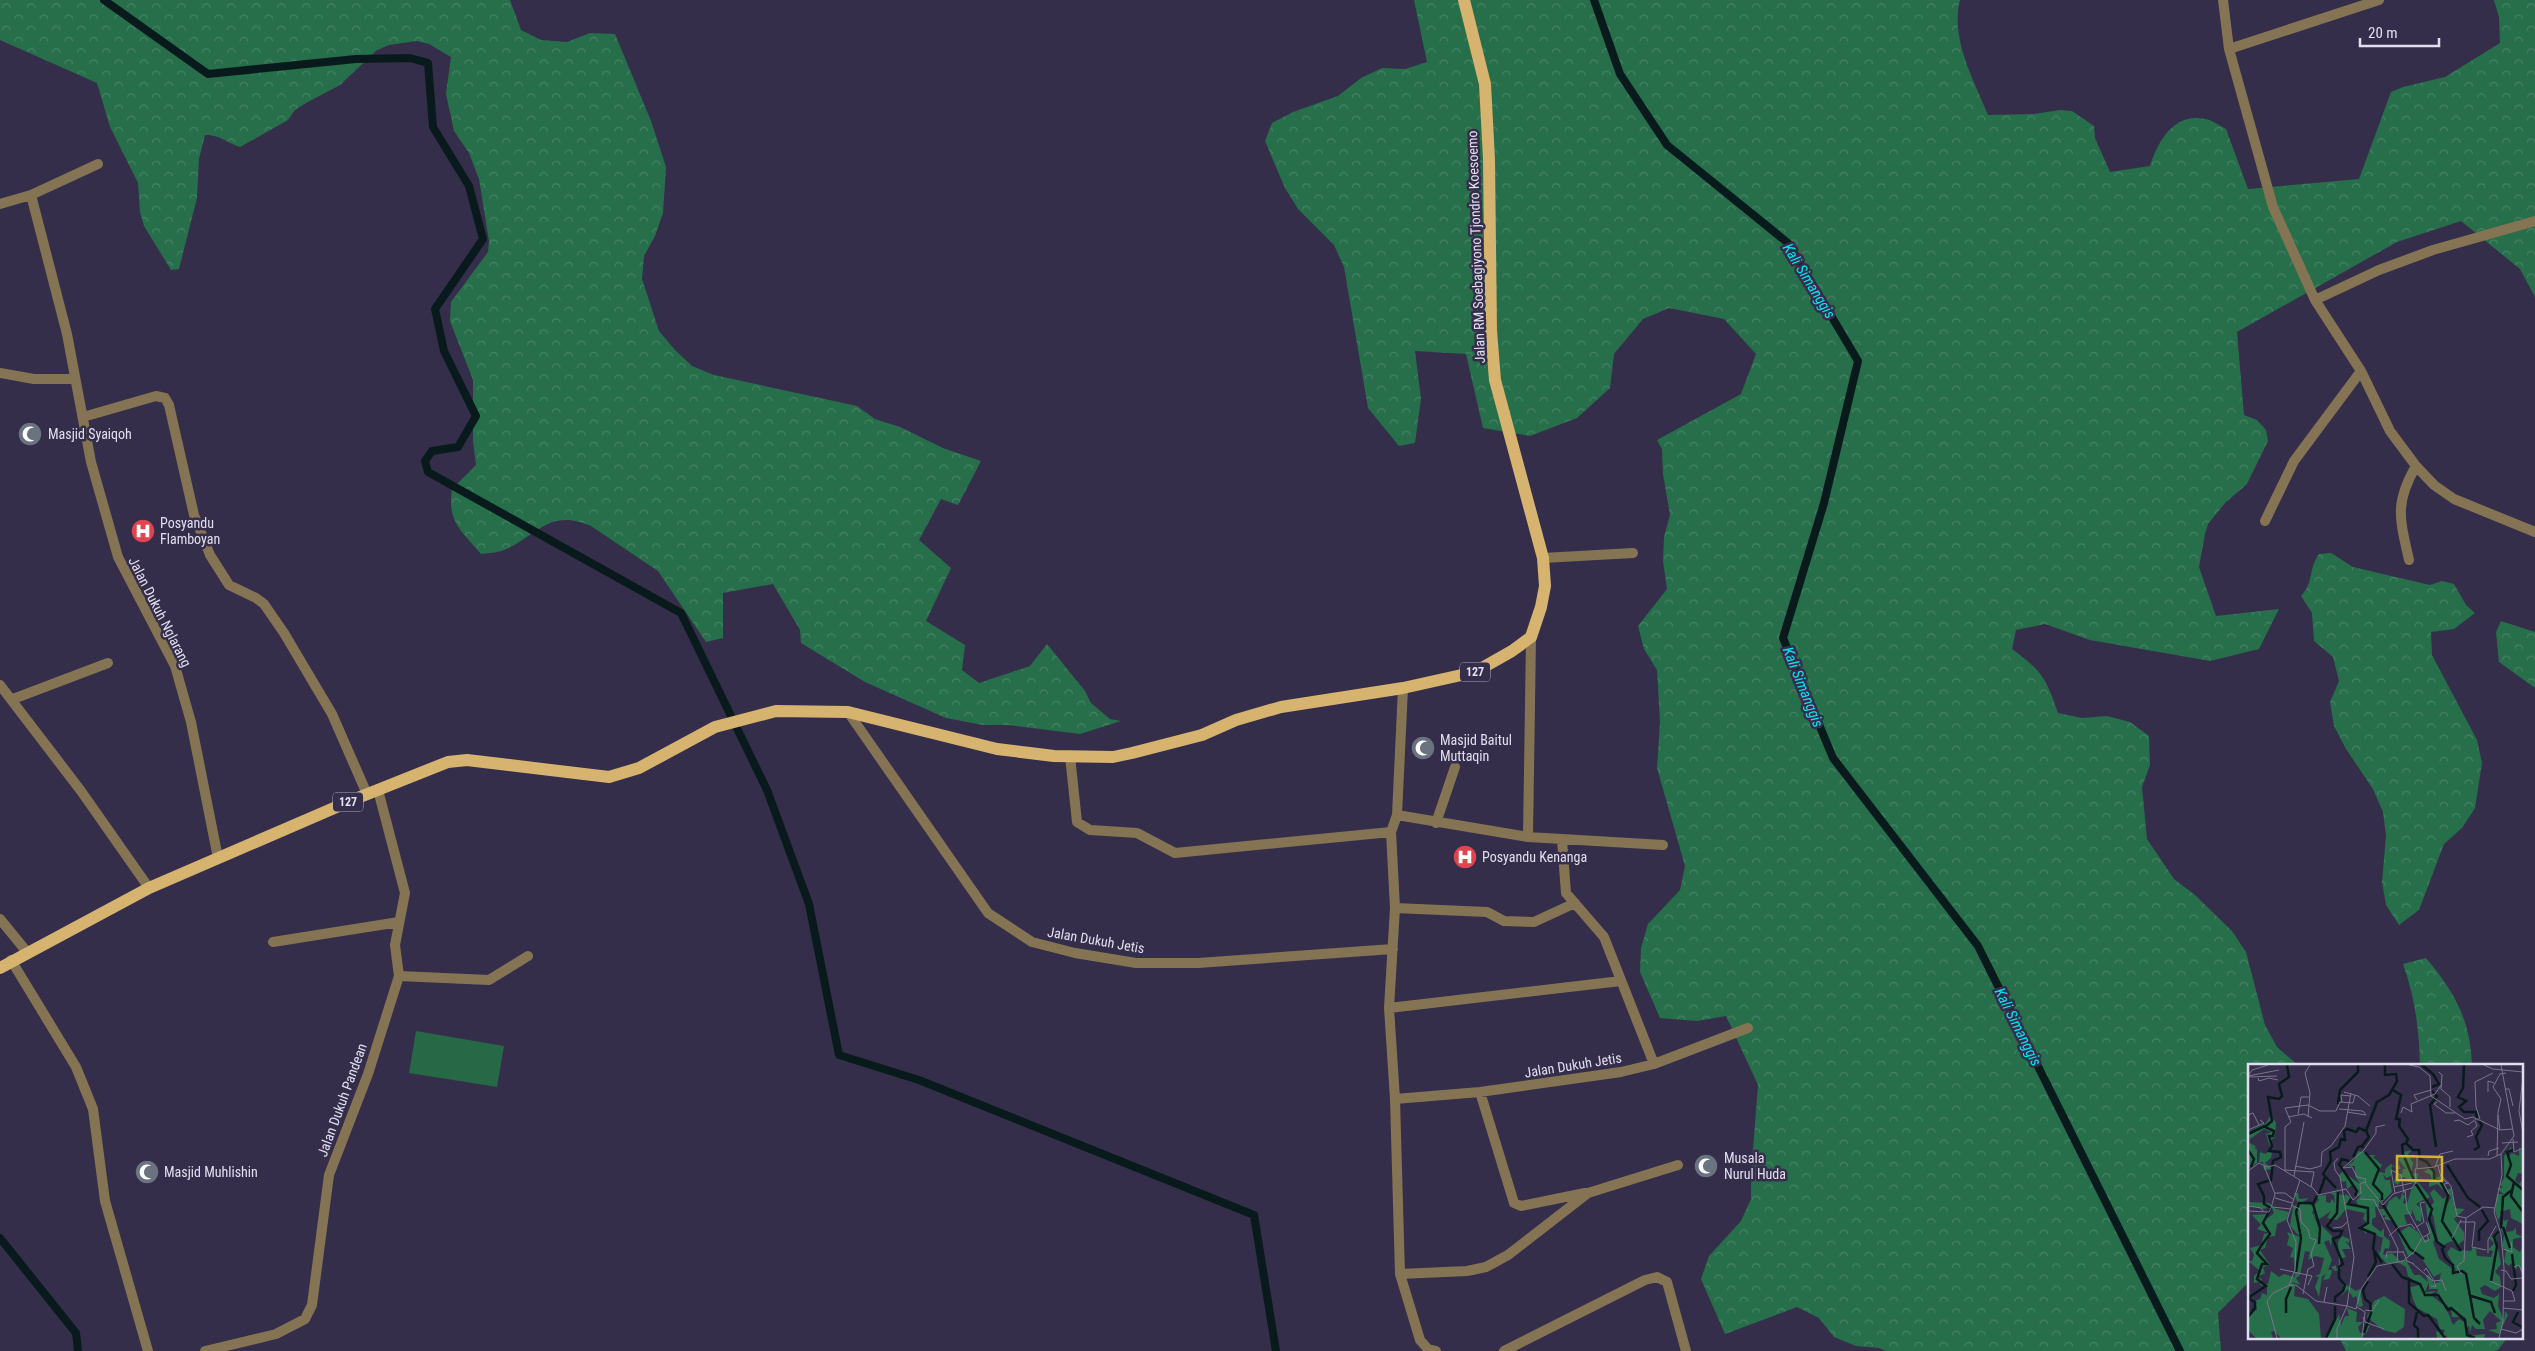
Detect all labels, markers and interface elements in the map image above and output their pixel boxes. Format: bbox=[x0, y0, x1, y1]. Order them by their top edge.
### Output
scale bar bbox=[2360, 15, 2439, 47]
text: 20 m bbox=[2368, 24, 2398, 42]
street label: Jalan RM Soebagiyono Tjondro Koesoemo bbox=[1464, 130, 1488, 364]
water label: Kali Simanggis bbox=[1779, 240, 1839, 322]
mosque icon: Masjid Syaiqoh bbox=[17, 421, 43, 447]
place label: Masjid Syaiqoh bbox=[48, 426, 132, 442]
place label: Posyandu Flamboyan bbox=[160, 515, 220, 547]
hospital icon: Posyandu Flamboyan bbox=[130, 518, 156, 544]
street label: Jalan Dukuh Nglarang bbox=[125, 554, 195, 670]
water label: Kali Simanggis bbox=[1779, 644, 1827, 730]
road number: 127 bbox=[1460, 662, 1490, 682]
place label: Masjid Baitul Muttaqin bbox=[1440, 732, 1512, 764]
mosque icon: Masjid Baitul Muttaqin bbox=[1410, 735, 1436, 761]
road number: 127 bbox=[333, 792, 363, 812]
hospital icon: Posyandu Kenanga bbox=[1452, 844, 1478, 870]
place label: Posyandu Kenanga bbox=[1482, 849, 1587, 865]
street label: Jalan Dukuh Jetis bbox=[1046, 924, 1146, 956]
water label: Kali Simanggis bbox=[1991, 985, 2046, 1069]
street label: Jalan Dukuh Pandean bbox=[314, 1041, 370, 1159]
street label: Jalan Dukuh Jetis bbox=[1523, 1049, 1623, 1081]
inset map bbox=[2248, 1064, 2522, 1338]
place label: Musala Nurul Huda bbox=[1724, 1150, 1786, 1182]
mosque icon: Musala Nurul Huda bbox=[1693, 1153, 1719, 1179]
mosque icon: Masjid Muhlishin bbox=[134, 1159, 160, 1185]
place label: Masjid Muhlishin bbox=[164, 1164, 258, 1180]

